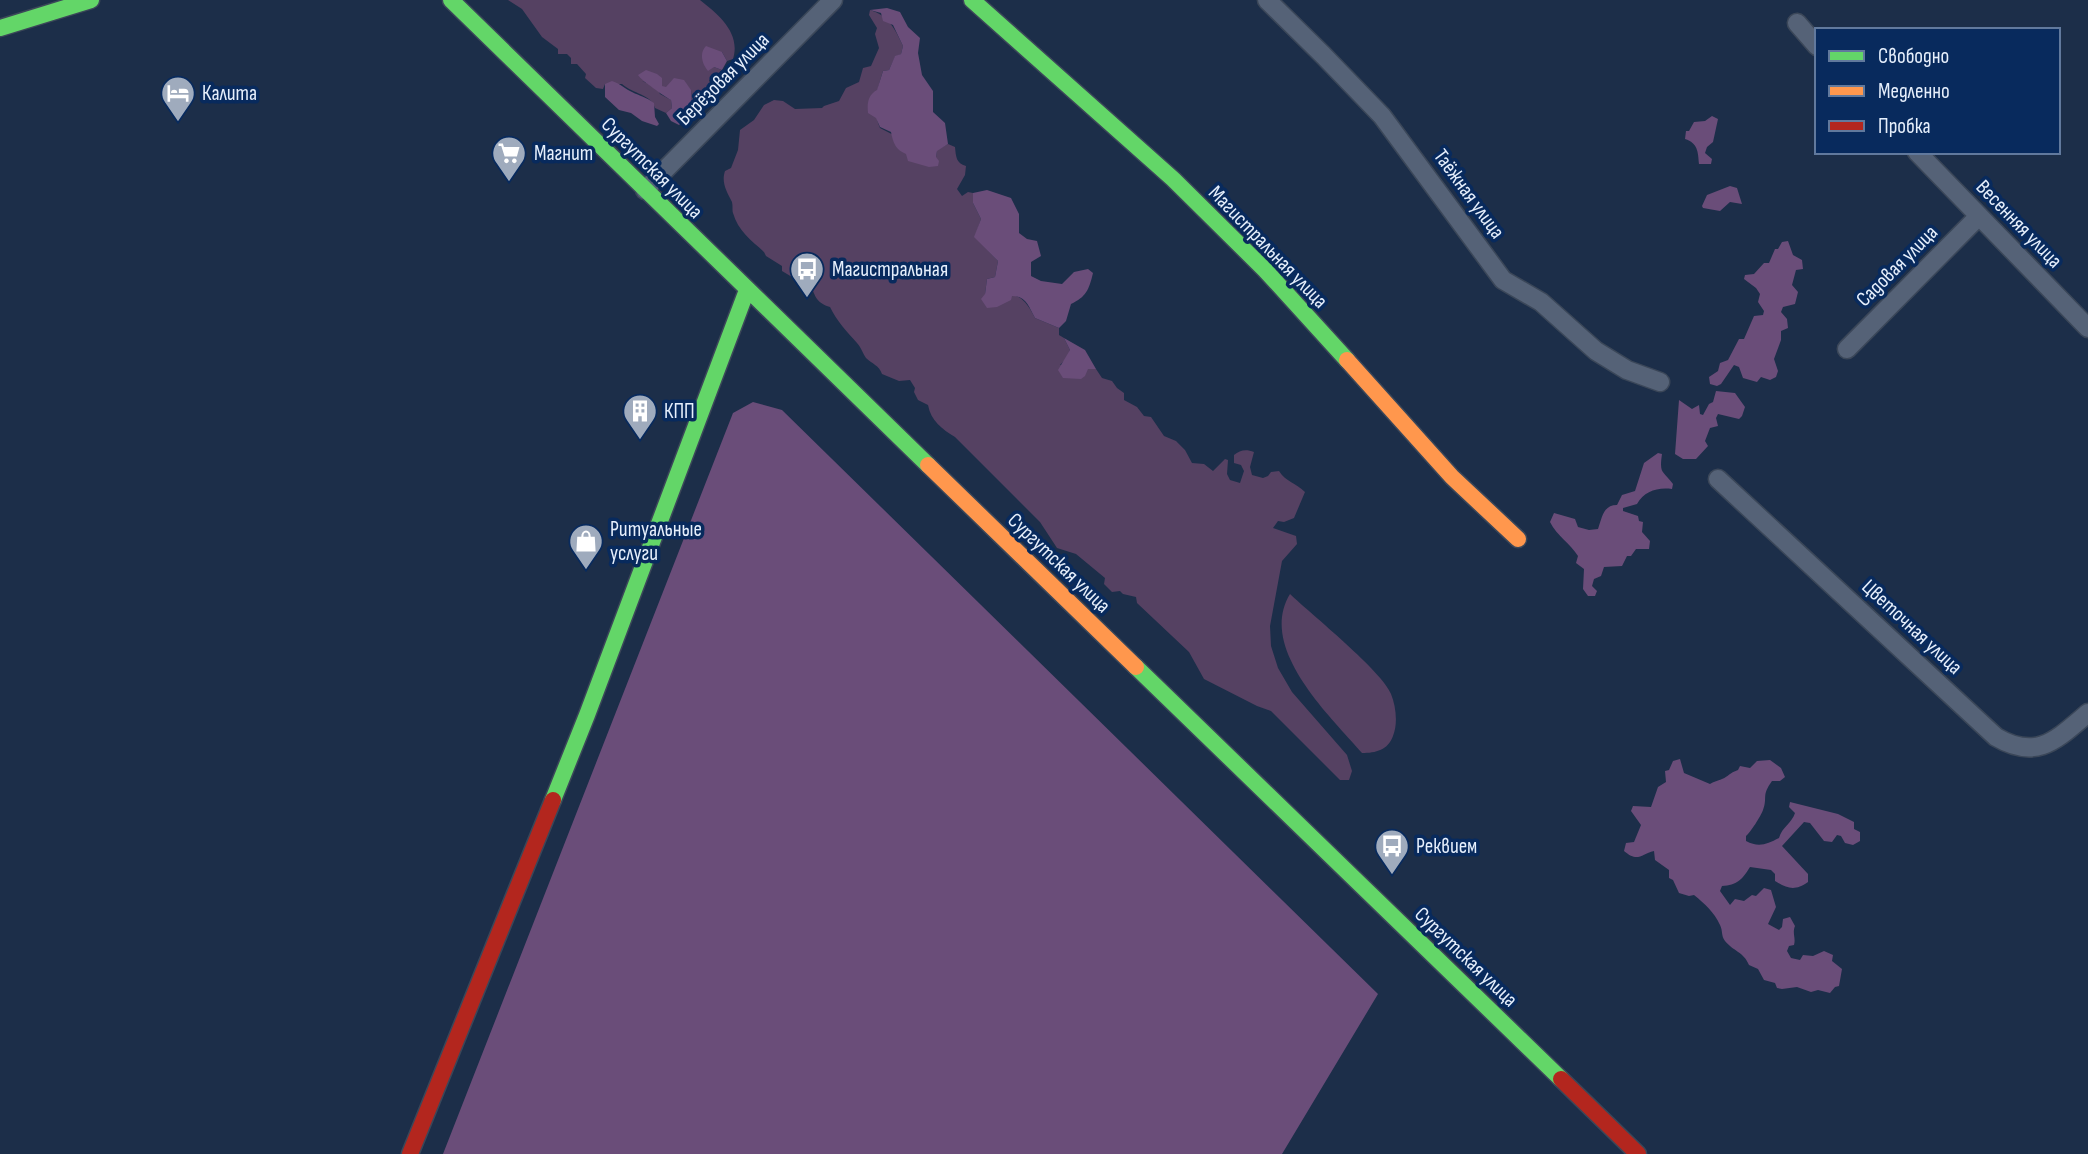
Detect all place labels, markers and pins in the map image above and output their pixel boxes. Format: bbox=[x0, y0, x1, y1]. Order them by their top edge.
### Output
hotel icon: Калита bbox=[159, 74, 197, 123]
place label: Калита bbox=[202, 81, 257, 106]
supermarket icon: Магнит bbox=[490, 134, 528, 183]
place label: Магнит bbox=[534, 141, 593, 166]
bus stop icon: Магистральная bbox=[788, 250, 826, 299]
place label: Магистральная bbox=[832, 257, 948, 282]
building icon: КПП bbox=[621, 392, 659, 441]
place label: КПП bbox=[664, 399, 695, 424]
place label: Ритуальные услуги bbox=[610, 517, 702, 566]
shop icon: Ритуальные услуги bbox=[567, 522, 605, 571]
bus stop icon: Реквием bbox=[1373, 827, 1411, 876]
place label: Реквием bbox=[1416, 834, 1477, 859]

